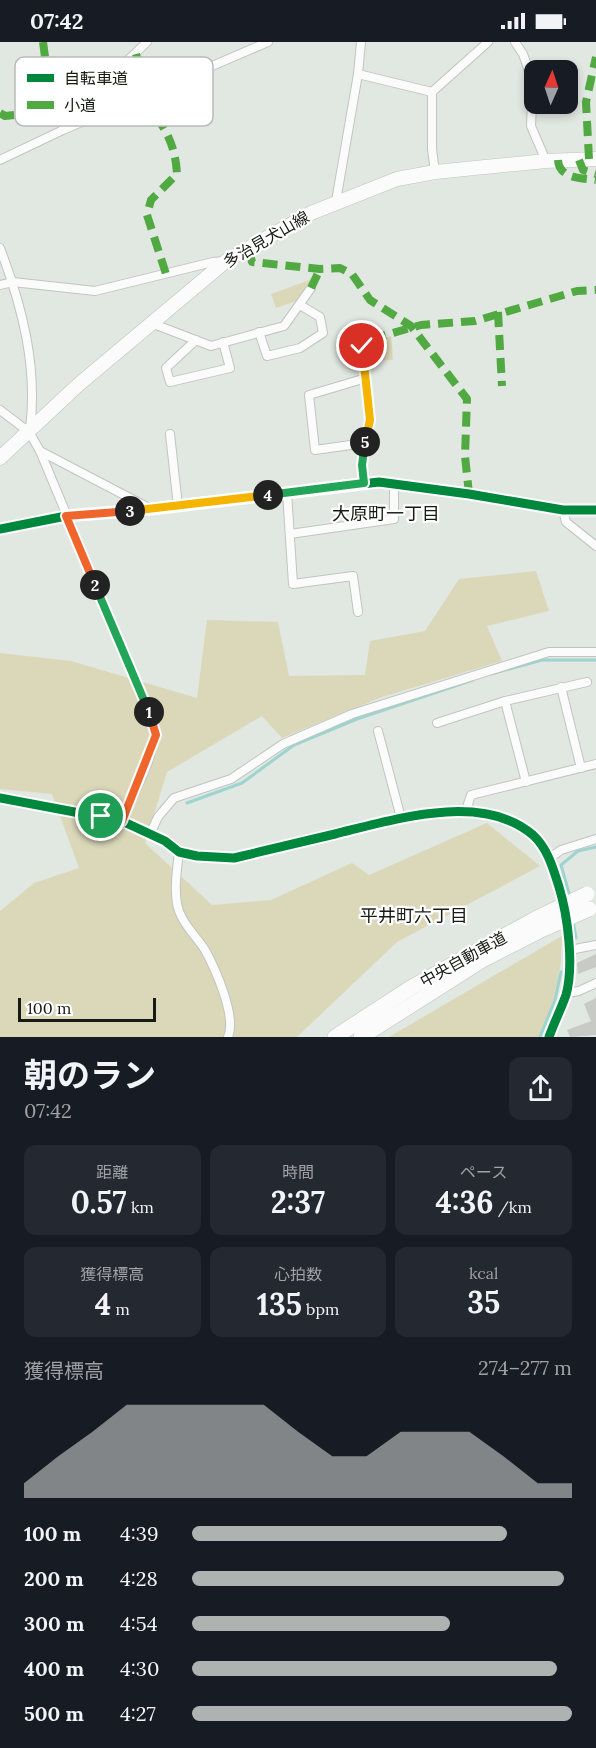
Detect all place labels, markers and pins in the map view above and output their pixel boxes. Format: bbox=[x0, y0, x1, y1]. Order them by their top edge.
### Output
pin bbox=[336, 320, 387, 371]
pin: 5 bbox=[350, 427, 380, 457]
pin: 4 bbox=[253, 480, 283, 510]
pin: 3 bbox=[115, 496, 145, 526]
pin: 2 bbox=[80, 570, 110, 600]
pin: 1 bbox=[134, 697, 164, 727]
pin bbox=[75, 790, 126, 841]

